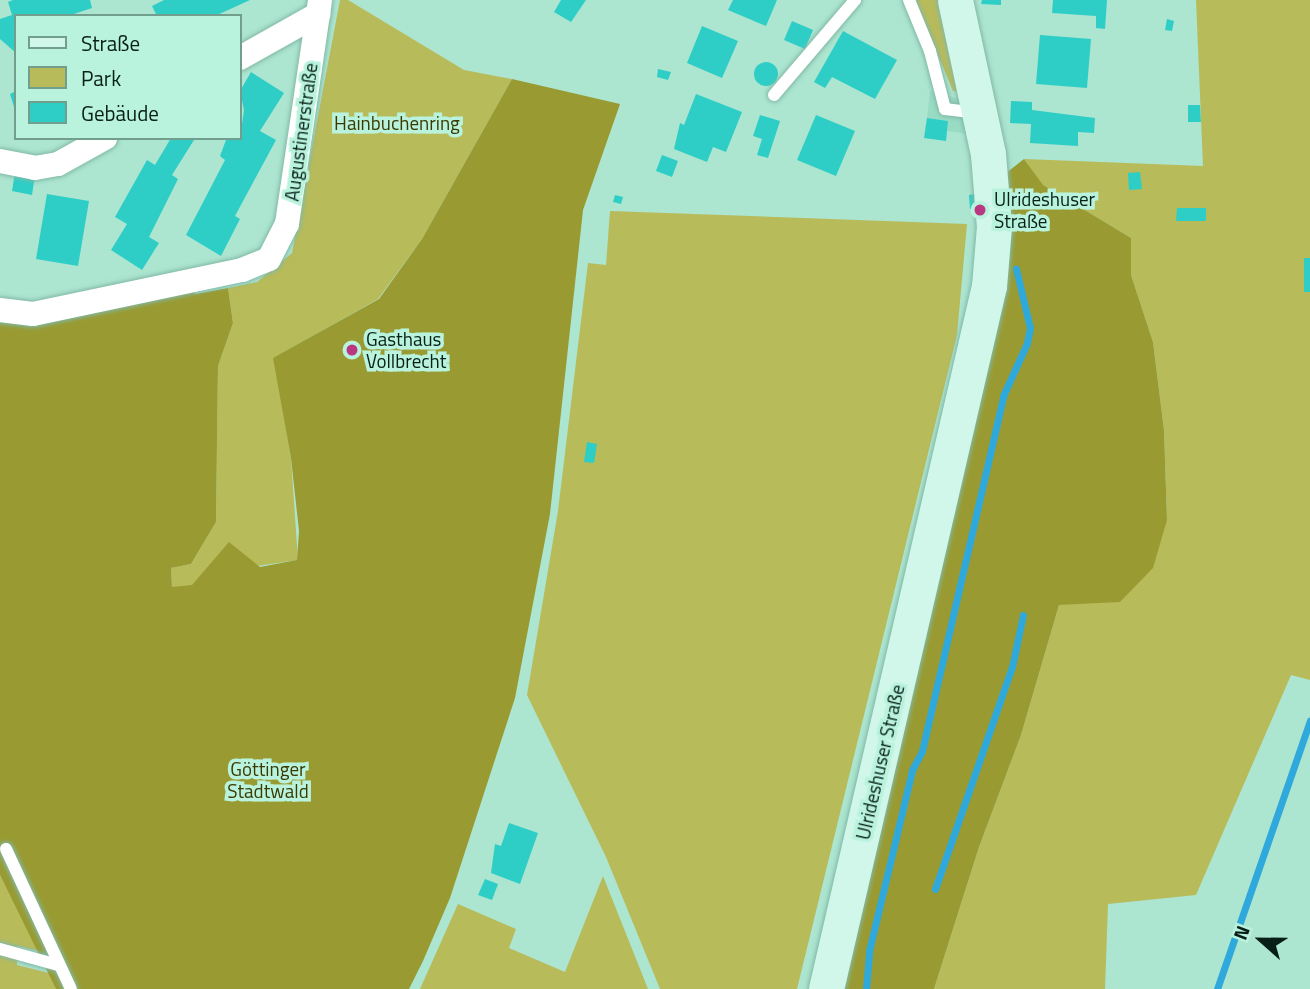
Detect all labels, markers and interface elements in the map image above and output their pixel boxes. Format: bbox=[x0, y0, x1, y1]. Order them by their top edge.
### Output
legend bbox=[14, 14, 242, 140]
text: Straße bbox=[81, 27, 140, 59]
street label: Augustinerstraße bbox=[280, 61, 322, 203]
text: Park bbox=[81, 62, 121, 94]
text: Gebäude bbox=[81, 97, 159, 129]
park label: Hainbuchenring bbox=[334, 112, 460, 134]
place label: Ulrideshuser Straße bbox=[994, 188, 1095, 232]
marker: Ulrideshuser Straße bbox=[972, 202, 988, 218]
place label: Gasthaus Vollbrecht bbox=[366, 328, 446, 372]
marker: Gasthaus Vollbrecht bbox=[344, 342, 360, 358]
street label: Ulrideshuser Straße bbox=[851, 682, 909, 842]
park label: Göttinger Stadtwald bbox=[227, 758, 309, 802]
north arrow bbox=[1226, 905, 1296, 975]
text: N bbox=[1225, 921, 1257, 944]

